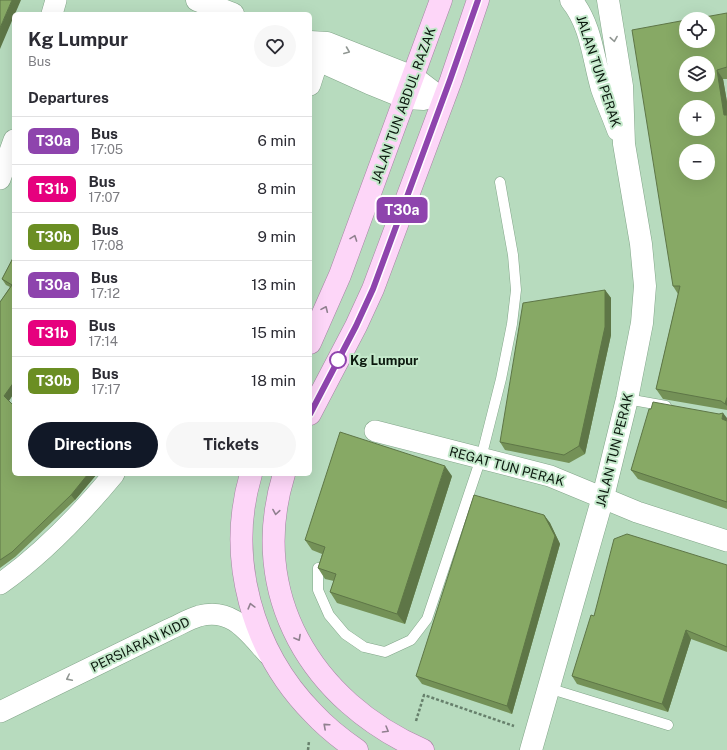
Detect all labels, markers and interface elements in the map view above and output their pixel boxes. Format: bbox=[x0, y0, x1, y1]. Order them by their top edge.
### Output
map controls bbox=[679, 12, 715, 180]
button: locate bbox=[679, 12, 715, 48]
street label: JALAN TUN PERAK bbox=[573, 13, 624, 129]
button: heart bbox=[254, 25, 296, 67]
street label: JALAN TUN ABDUL RAZAK bbox=[368, 25, 439, 185]
text: Kg Lumpur bbox=[28, 28, 128, 50]
one-way arrow bbox=[610, 35, 618, 42]
one-way arrow bbox=[343, 46, 351, 54]
text: Bus bbox=[28, 54, 51, 69]
button: layers bbox=[679, 56, 715, 92]
text: Departures bbox=[28, 89, 109, 106]
button: + bbox=[679, 100, 715, 136]
text: Bus bbox=[91, 125, 118, 142]
text: 6 min bbox=[258, 132, 296, 149]
text: T30a bbox=[36, 133, 71, 149]
text: 17:05 bbox=[91, 142, 123, 157]
button: − bbox=[679, 144, 715, 180]
text: Bus bbox=[88, 173, 116, 190]
text: 8 min bbox=[257, 180, 296, 197]
text: T31b bbox=[36, 181, 68, 197]
text: 17:07 bbox=[88, 190, 120, 205]
line badge: T30a bbox=[374, 197, 430, 223]
text: T30a bbox=[385, 202, 419, 218]
text: Bus bbox=[91, 221, 119, 238]
text: 9 min bbox=[258, 228, 296, 245]
text: T30b bbox=[36, 229, 71, 245]
one-way arrow bbox=[349, 235, 357, 242]
text: 17:08 bbox=[91, 238, 124, 253]
text: Bus bbox=[91, 269, 118, 286]
text: 13 min bbox=[251, 276, 296, 293]
text: T30a bbox=[36, 277, 71, 293]
text: 17:12 bbox=[91, 286, 120, 301]
one-way arrow bbox=[320, 306, 328, 313]
text: Bus bbox=[88, 317, 116, 334]
text: 15 min bbox=[251, 324, 296, 341]
text: T31b bbox=[36, 325, 68, 341]
text: 17:14 bbox=[88, 334, 118, 349]
marker: Kg Lumpur bbox=[329, 351, 347, 369]
place label: Kg Lumpur bbox=[350, 353, 419, 368]
text: Bus bbox=[91, 365, 119, 382]
text: 18 min bbox=[251, 372, 296, 389]
text: T30b bbox=[36, 373, 71, 389]
text: 17:17 bbox=[91, 382, 121, 397]
street label: JALAN TUN PERAK bbox=[593, 391, 636, 509]
button: Directions bbox=[28, 422, 158, 468]
button: Tickets bbox=[166, 422, 296, 468]
street label: REGAT TUN PERAK bbox=[448, 444, 566, 489]
one-way arrow bbox=[272, 509, 281, 515]
one-way arrow bbox=[247, 603, 256, 610]
street label: PERSIARAN KIDD bbox=[88, 614, 192, 675]
one-way arrow bbox=[293, 634, 300, 641]
one-way arrow bbox=[66, 673, 74, 681]
one-way arrow bbox=[324, 724, 331, 731]
one-way arrow bbox=[382, 726, 389, 733]

